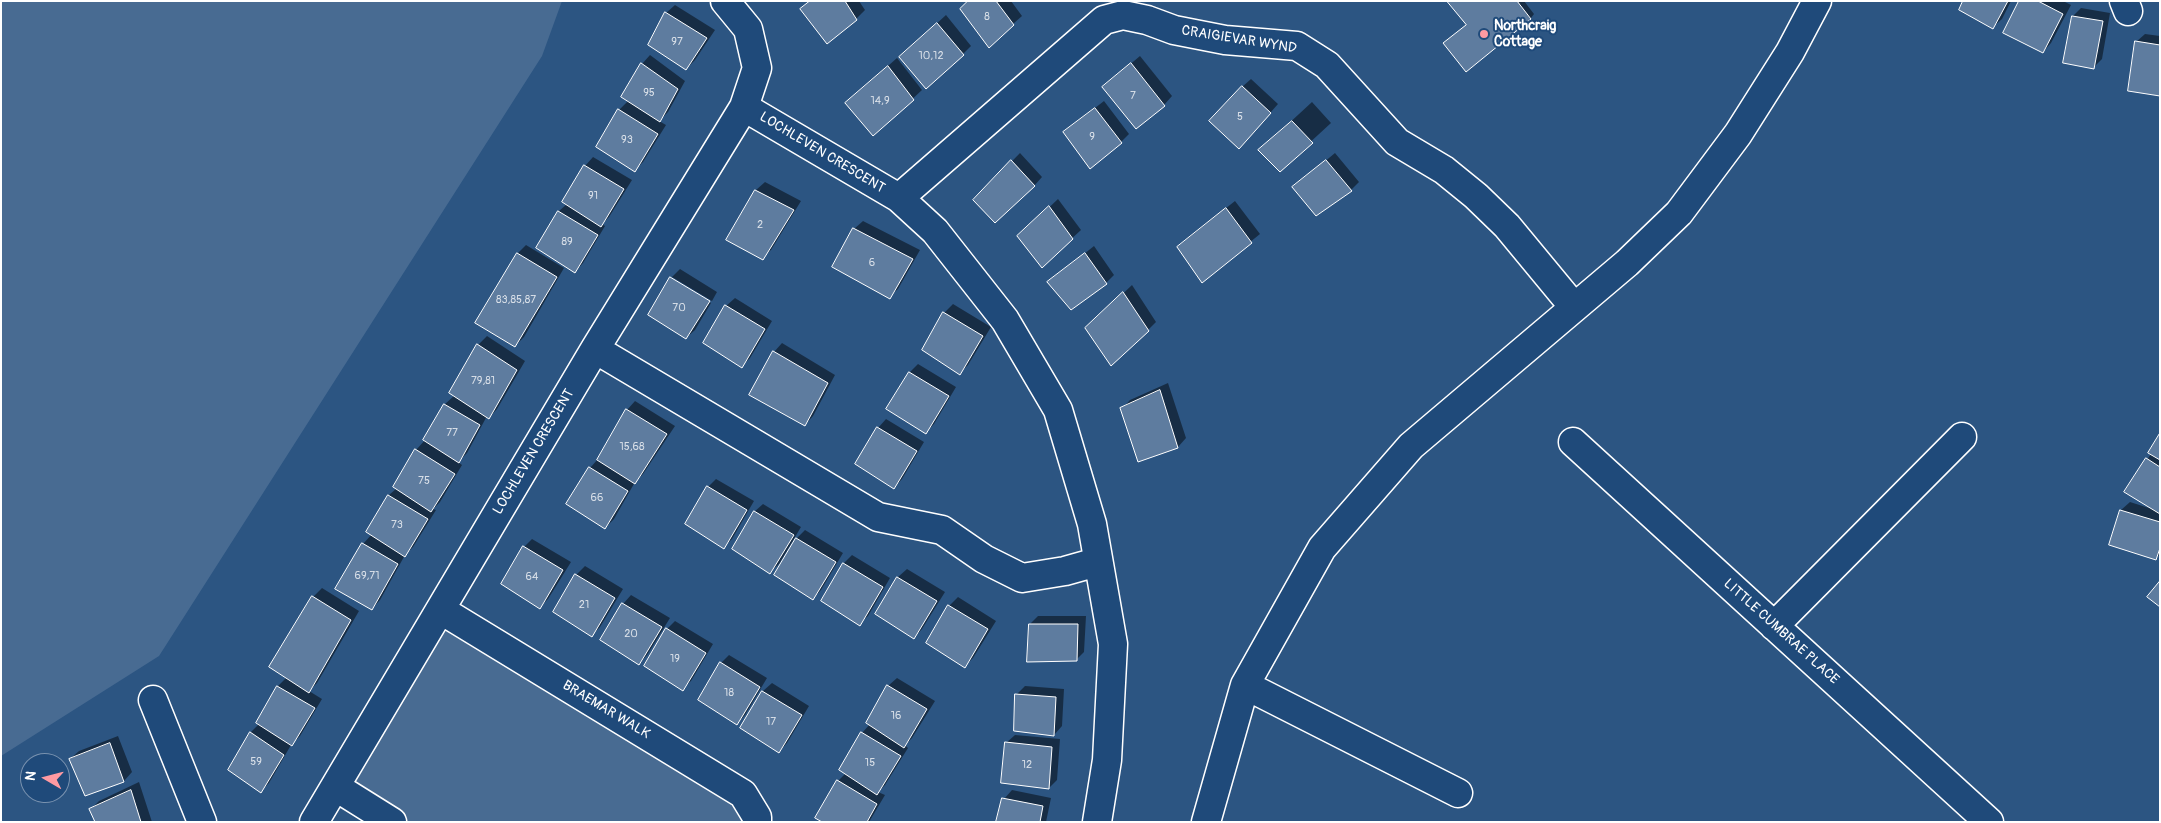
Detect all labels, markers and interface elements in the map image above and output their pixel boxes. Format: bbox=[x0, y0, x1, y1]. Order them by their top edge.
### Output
house number: 8 bbox=[984, 10, 990, 24]
place label: Northcraig Cottage bbox=[1494, 18, 1556, 50]
street label: CRAIGIEVAR WYND bbox=[1180, 23, 1298, 57]
marker: Northcraig Cottage bbox=[1478, 28, 1490, 40]
house number: 97 bbox=[671, 35, 683, 49]
house number: 10,12 bbox=[918, 49, 944, 63]
house number: 95 bbox=[643, 86, 655, 100]
house number: 7 bbox=[1130, 89, 1136, 103]
house number: 14,9 bbox=[870, 94, 890, 108]
street label: LOCHLEVEN CRESCENT bbox=[756, 109, 888, 197]
house number: 5 bbox=[1237, 110, 1243, 124]
house number: 9 bbox=[1089, 130, 1095, 144]
house number: 93 bbox=[621, 133, 633, 147]
house number: 91 bbox=[588, 189, 598, 203]
house number: 2 bbox=[757, 218, 763, 232]
house number: 89 bbox=[561, 235, 573, 249]
house number: 6 bbox=[869, 256, 875, 270]
house number: 83,85,87 bbox=[496, 293, 536, 307]
house number: 70 bbox=[672, 301, 686, 315]
house number: 79,81 bbox=[471, 374, 495, 388]
street label: LOCHLEVEN CRESCENT bbox=[490, 386, 578, 518]
house number: 77 bbox=[446, 426, 458, 440]
house number: 15,68 bbox=[619, 440, 645, 454]
house number: 75 bbox=[418, 474, 430, 488]
house number: 66 bbox=[591, 491, 603, 505]
house number: 73 bbox=[391, 518, 403, 532]
house number: 69,71 bbox=[355, 569, 379, 583]
house number: 64 bbox=[526, 570, 538, 584]
street label: LITTLE CUMBRAE PLACE bbox=[1720, 576, 1842, 688]
house number: 21 bbox=[579, 598, 589, 612]
house number: 20 bbox=[624, 627, 638, 641]
house number: 19 bbox=[670, 652, 680, 666]
street label: BRAEMAR WALK bbox=[559, 677, 653, 743]
house number: 18 bbox=[724, 686, 734, 700]
house number: 16 bbox=[891, 709, 901, 723]
house number: 17 bbox=[766, 715, 776, 729]
north arrow bbox=[20, 753, 70, 803]
house number: 59 bbox=[250, 755, 262, 769]
house number: 15 bbox=[865, 756, 875, 770]
house number: 12 bbox=[1022, 758, 1032, 772]
text: N bbox=[22, 770, 40, 782]

